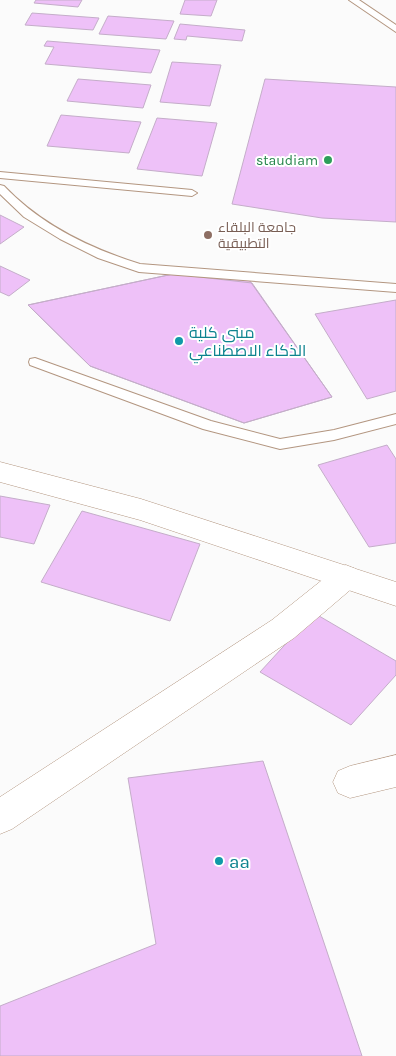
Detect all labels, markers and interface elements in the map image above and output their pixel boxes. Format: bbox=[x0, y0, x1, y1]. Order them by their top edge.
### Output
place label: staudiam bbox=[256, 152, 318, 169]
marker: staudiam bbox=[322, 154, 334, 166]
place label: جامعة البلقاء التطبيقية bbox=[218, 219, 296, 252]
marker: جامعة البلقاء التطبيقية bbox=[202, 229, 214, 241]
place label: مبنى كلية الذكاء الاصطناعي bbox=[189, 323, 306, 364]
marker: مبنى كلية الذكاء الاصطناعي bbox=[173, 335, 185, 347]
place label: aa bbox=[229, 851, 250, 873]
marker: aa bbox=[213, 855, 225, 867]

